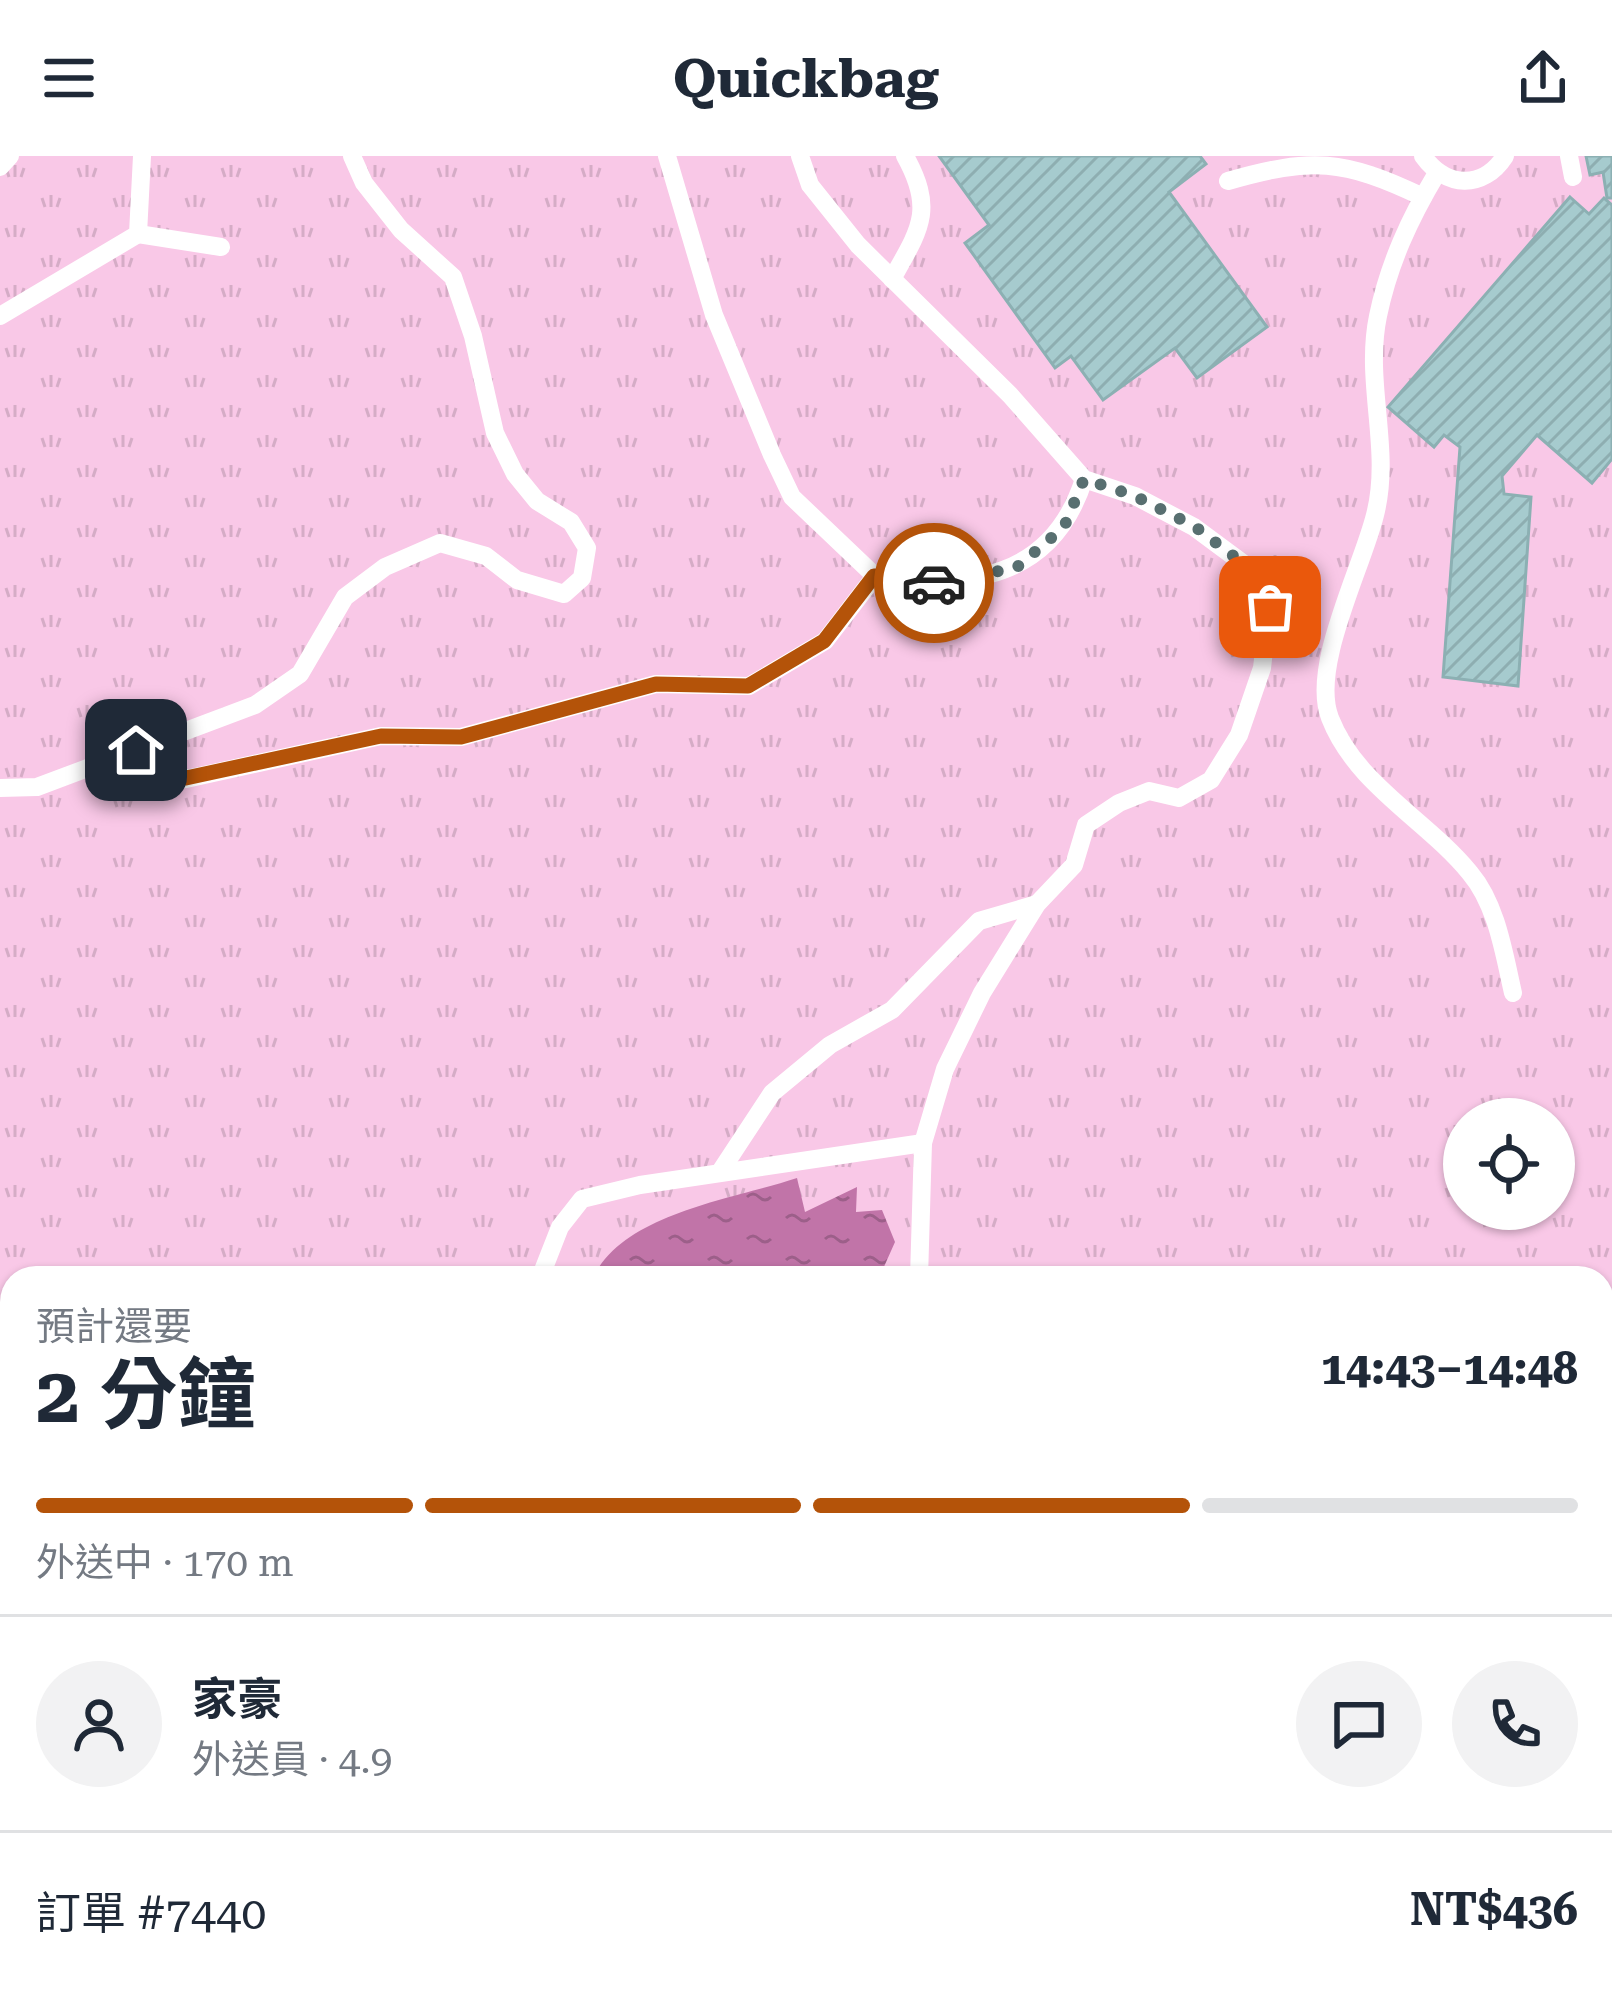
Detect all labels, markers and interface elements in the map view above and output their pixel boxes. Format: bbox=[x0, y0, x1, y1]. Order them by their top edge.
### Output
icon: menu bbox=[36, 45, 102, 111]
icon: share bbox=[1510, 45, 1576, 111]
text: Quickbag bbox=[673, 47, 939, 110]
courier bbox=[874, 523, 994, 643]
icon: car bbox=[901, 550, 967, 616]
pin bbox=[1219, 556, 1321, 658]
icon: bag bbox=[1237, 574, 1303, 640]
pin bbox=[85, 699, 187, 801]
icon: home bbox=[103, 717, 169, 783]
map controls bbox=[1443, 1098, 1575, 1230]
button: locate bbox=[1443, 1098, 1575, 1230]
text: 預計還要 bbox=[36, 1304, 192, 1350]
text: 14:43–14:48 bbox=[1321, 1342, 1578, 1395]
text: 2 分鐘 bbox=[36, 1350, 255, 1441]
text: 外送中 · 170 m bbox=[36, 1540, 294, 1586]
button: person bbox=[36, 1661, 162, 1787]
button: chat bbox=[1296, 1661, 1422, 1787]
button: phone bbox=[1452, 1661, 1578, 1787]
text: 家豪 bbox=[192, 1673, 282, 1726]
text: 外送員 · 4.9 bbox=[192, 1737, 392, 1783]
text: NT$436 bbox=[1410, 1883, 1578, 1936]
text: 訂單 #7440 bbox=[36, 1887, 266, 1940]

